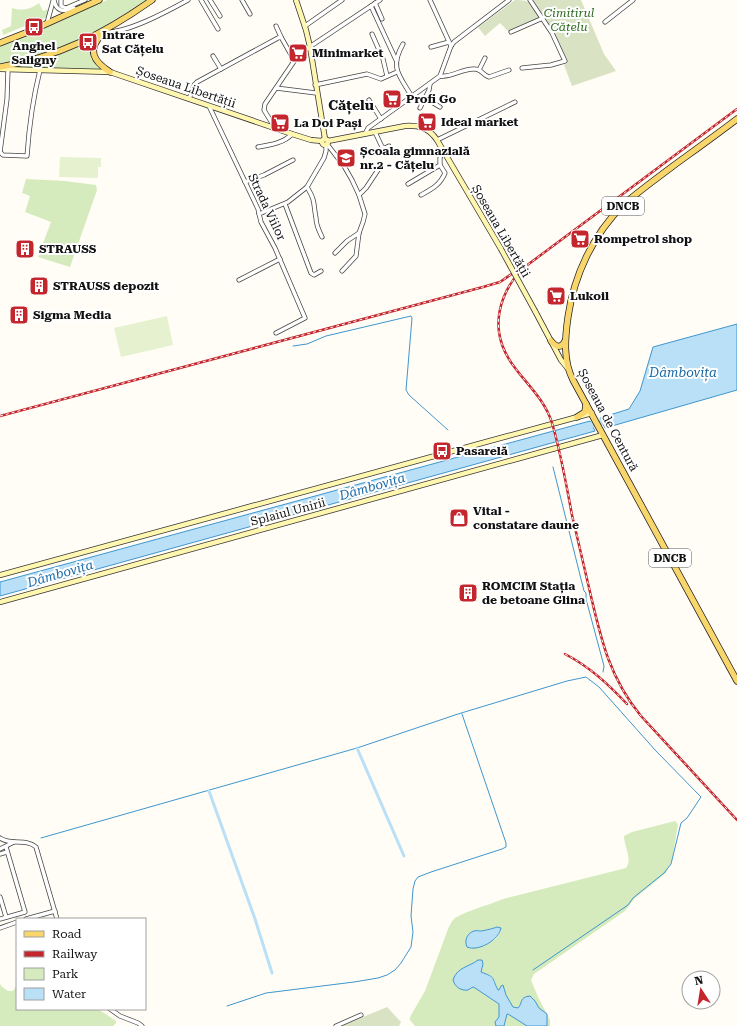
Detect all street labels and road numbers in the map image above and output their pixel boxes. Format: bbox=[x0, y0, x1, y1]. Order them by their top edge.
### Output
street label: Șoseaua Libertății bbox=[134, 63, 238, 112]
street label: Strada Viilor bbox=[245, 171, 289, 243]
street label: Șoseaua Libertății bbox=[468, 182, 533, 280]
road number: DNCB bbox=[602, 197, 644, 215]
street label: Șoseaua de Centură bbox=[574, 366, 641, 475]
street label: Splaiul Unirii bbox=[249, 495, 327, 529]
road number: DNCB bbox=[649, 549, 691, 567]

